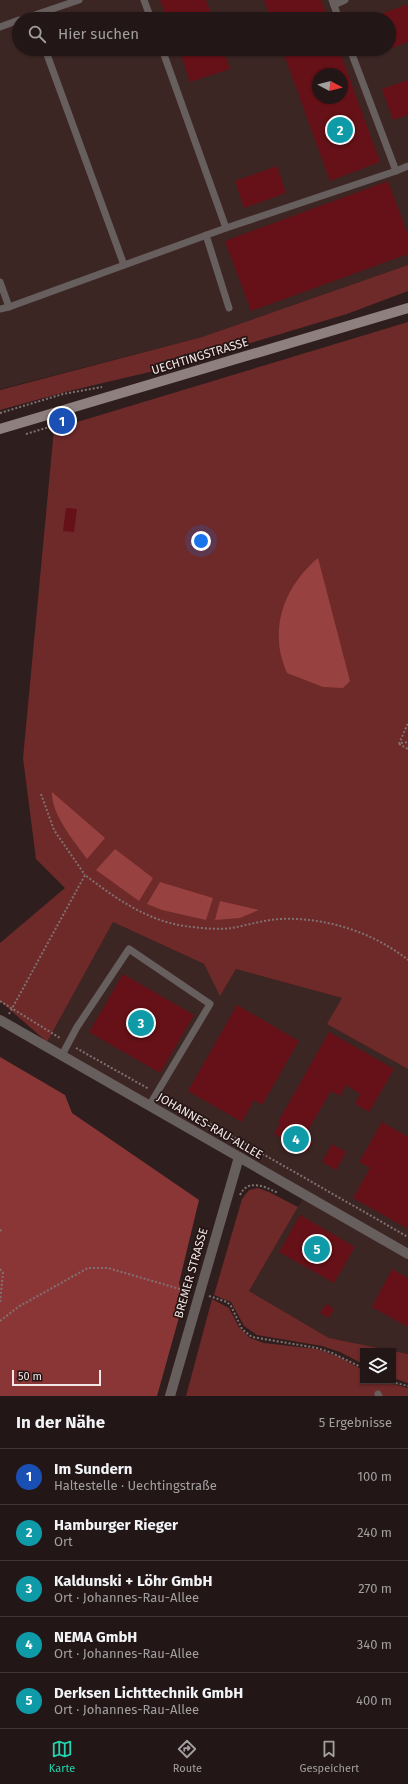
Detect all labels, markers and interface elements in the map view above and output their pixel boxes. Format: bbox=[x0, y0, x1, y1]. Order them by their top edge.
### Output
search box bbox=[12, 12, 396, 56]
icon: search bbox=[26, 23, 48, 45]
text: Hier suchen bbox=[58, 25, 139, 43]
north arrow bbox=[312, 68, 348, 104]
pin: 2 bbox=[327, 115, 353, 145]
street label: UECHTINGSTRASSE bbox=[150, 335, 250, 377]
pin: 1 bbox=[49, 406, 75, 436]
your location bbox=[191, 531, 211, 551]
pin: 3 bbox=[128, 1008, 154, 1038]
street label: JOHANNES-RAU-ALLEE bbox=[155, 1090, 265, 1162]
pin: 4 bbox=[283, 1124, 309, 1154]
street label: BREMER STRASSE bbox=[171, 1226, 211, 1320]
pin: 5 bbox=[304, 1234, 330, 1264]
map controls bbox=[360, 1348, 396, 1384]
button: layers bbox=[360, 1348, 396, 1384]
scale bar bbox=[12, 1368, 101, 1387]
text: 50 m bbox=[18, 1370, 42, 1383]
text: In der Nähe bbox=[16, 1412, 105, 1433]
text: 5 Ergebnisse bbox=[319, 1415, 392, 1430]
text: Im Sundern bbox=[54, 1460, 132, 1478]
text: 1 bbox=[26, 1469, 32, 1484]
text: 100 m bbox=[357, 1469, 392, 1484]
text: Haltestelle · Uechtingstraße bbox=[54, 1478, 217, 1493]
text: Hamburger Rieger bbox=[54, 1516, 178, 1534]
text: 2 bbox=[26, 1525, 32, 1540]
text: 240 m bbox=[357, 1525, 392, 1540]
text: Ort bbox=[54, 1534, 73, 1549]
text: Kaldunski + Löhr GmbH bbox=[54, 1572, 212, 1590]
text: 3 bbox=[26, 1581, 32, 1596]
text: 270 m bbox=[358, 1581, 392, 1596]
text: Ort · Johannes-Rau-Allee bbox=[54, 1590, 199, 1605]
text: NEMA GmbH bbox=[54, 1628, 137, 1646]
text: 4 bbox=[25, 1637, 33, 1652]
text: 340 m bbox=[357, 1637, 392, 1652]
text: Ort · Johannes-Rau-Allee bbox=[54, 1646, 199, 1661]
text: Derksen Lichttechnik GmbH bbox=[54, 1684, 243, 1702]
text: 5 bbox=[26, 1693, 32, 1708]
text: 400 m bbox=[356, 1693, 392, 1708]
text: Ort · Johannes-Rau-Allee bbox=[54, 1702, 199, 1717]
tab: Karte bbox=[49, 1738, 75, 1775]
tab: Route bbox=[173, 1738, 202, 1775]
tab: Gespeichert bbox=[300, 1738, 359, 1775]

